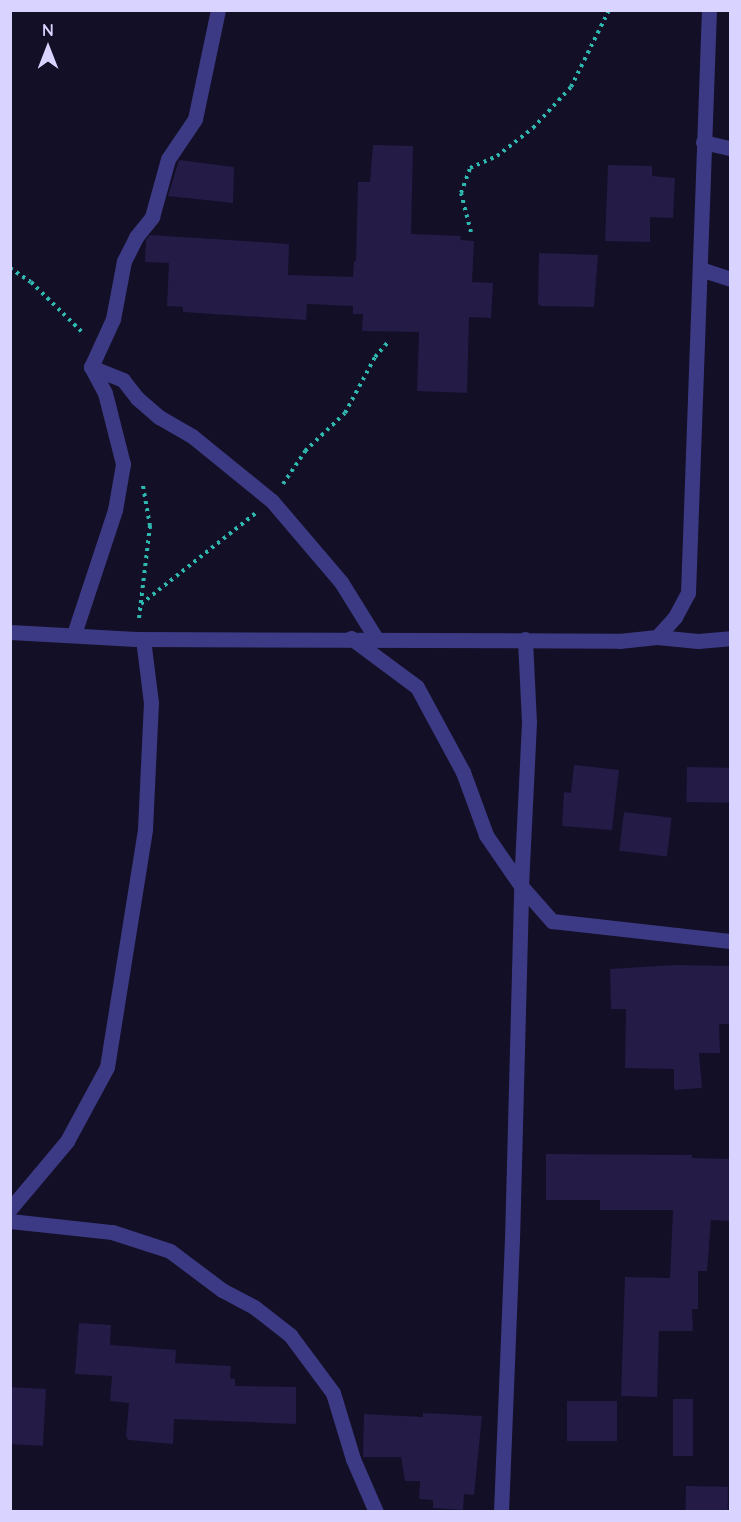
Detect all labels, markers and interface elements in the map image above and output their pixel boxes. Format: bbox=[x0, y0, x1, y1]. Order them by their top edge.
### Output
north arrow bbox=[18, 18, 78, 78]
text: N bbox=[42, 20, 54, 40]

